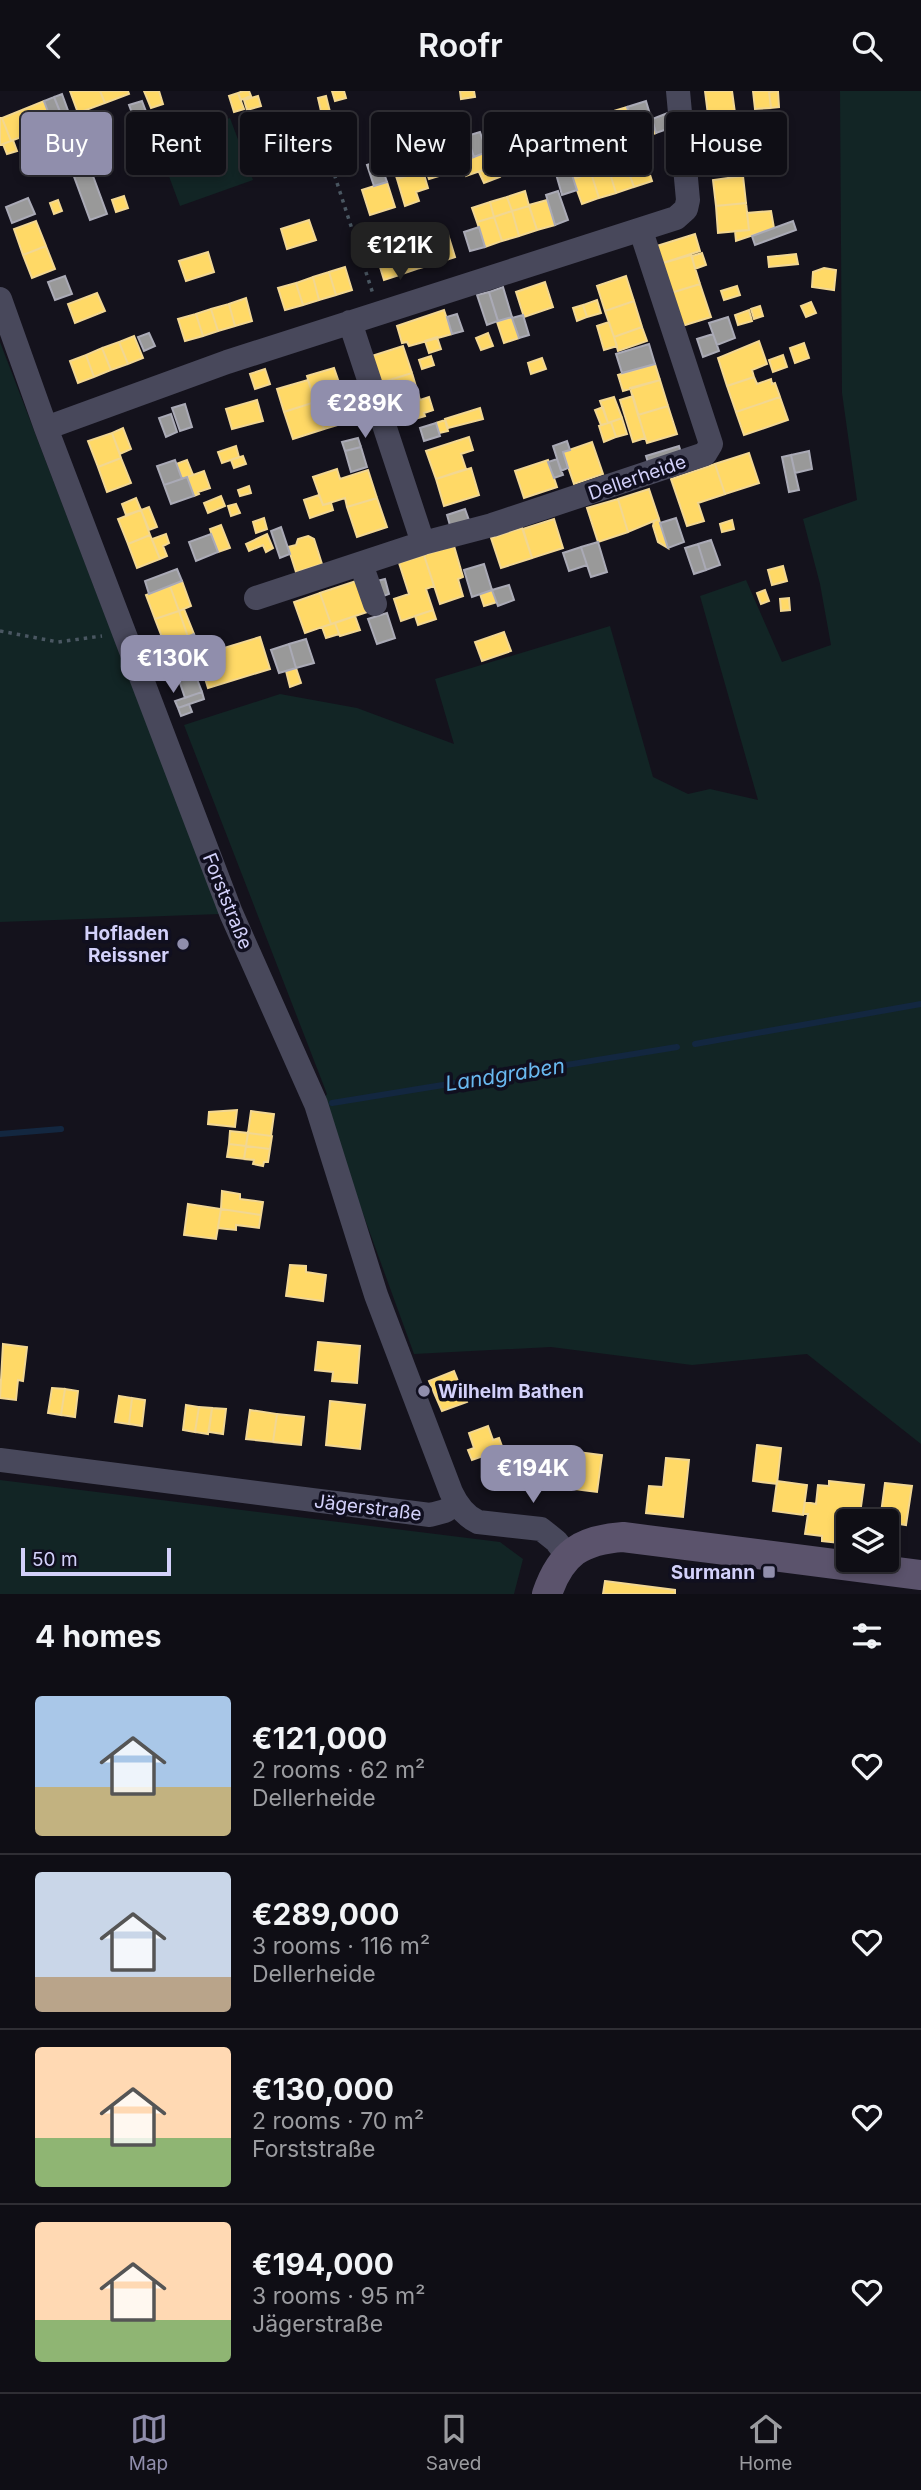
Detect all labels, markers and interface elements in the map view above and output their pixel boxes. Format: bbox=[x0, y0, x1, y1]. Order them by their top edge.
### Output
text: Roofr bbox=[418, 26, 503, 65]
icon: back bbox=[35, 27, 73, 65]
icon: search bbox=[848, 27, 886, 65]
chip: Buy bbox=[21, 112, 112, 175]
chip: Rent bbox=[126, 112, 226, 175]
chip: Filters bbox=[240, 112, 357, 175]
chip: New bbox=[371, 112, 470, 175]
chip: Apartment bbox=[484, 112, 652, 175]
chip: House bbox=[666, 112, 787, 175]
pin: €121K bbox=[351, 223, 449, 282]
text: €121K bbox=[367, 231, 433, 259]
pin: €289K bbox=[316, 381, 414, 440]
text: €289K bbox=[327, 389, 403, 417]
street label: Dellerheide bbox=[585, 450, 689, 505]
pin: €130K bbox=[124, 635, 222, 695]
text: €130K bbox=[137, 644, 209, 672]
street label: Forststraße bbox=[198, 850, 257, 953]
place label: Hofladen Reissner bbox=[84, 922, 169, 967]
marker: Hofladen Reissner bbox=[175, 936, 191, 952]
water label: Landgraben bbox=[443, 1053, 567, 1096]
place label: Wilhelm Bathen bbox=[438, 1380, 584, 1403]
marker: Wilhelm Bathen bbox=[416, 1383, 432, 1399]
pin: €194K bbox=[484, 1445, 582, 1505]
text: €194K bbox=[497, 1454, 569, 1482]
street label: Jägerstraße bbox=[313, 1489, 423, 1526]
map controls bbox=[836, 1509, 899, 1572]
button: layers bbox=[836, 1509, 899, 1572]
scale bar bbox=[21, 1545, 172, 1577]
text: 50 m bbox=[32, 1548, 78, 1571]
place label: Surmann bbox=[671, 1561, 755, 1584]
marker: Surmann bbox=[761, 1564, 777, 1580]
icon: filters bbox=[848, 1617, 886, 1655]
text: 4 homes bbox=[35, 1618, 162, 1654]
text: €121,000 bbox=[252, 1720, 387, 1756]
icon: home bbox=[91, 1724, 175, 1808]
icon: heart bbox=[848, 1747, 886, 1785]
text: 2 rooms · 62 m² bbox=[252, 1756, 425, 1784]
text: Dellerheide bbox=[252, 1784, 376, 1812]
text: €289,000 bbox=[252, 1896, 399, 1932]
icon: home bbox=[91, 1900, 175, 1984]
icon: heart bbox=[848, 1923, 886, 1961]
text: 3 rooms · 116 m² bbox=[252, 1932, 430, 1960]
text: Dellerheide bbox=[252, 1960, 376, 1988]
text: €130,000 bbox=[252, 2071, 394, 2107]
icon: home bbox=[91, 2075, 175, 2159]
icon: heart bbox=[848, 2098, 886, 2136]
text: 2 rooms · 70 m² bbox=[252, 2107, 424, 2135]
text: Forststraße bbox=[252, 2135, 375, 2163]
text: €194,000 bbox=[252, 2246, 394, 2282]
icon: home bbox=[91, 2250, 175, 2334]
icon: heart bbox=[848, 2273, 886, 2311]
text: 3 rooms · 95 m² bbox=[252, 2282, 425, 2310]
text: Jägerstraße bbox=[252, 2310, 383, 2338]
tab: Map bbox=[129, 2410, 168, 2475]
tab: Saved bbox=[426, 2410, 481, 2475]
tab: Home bbox=[739, 2410, 792, 2475]

